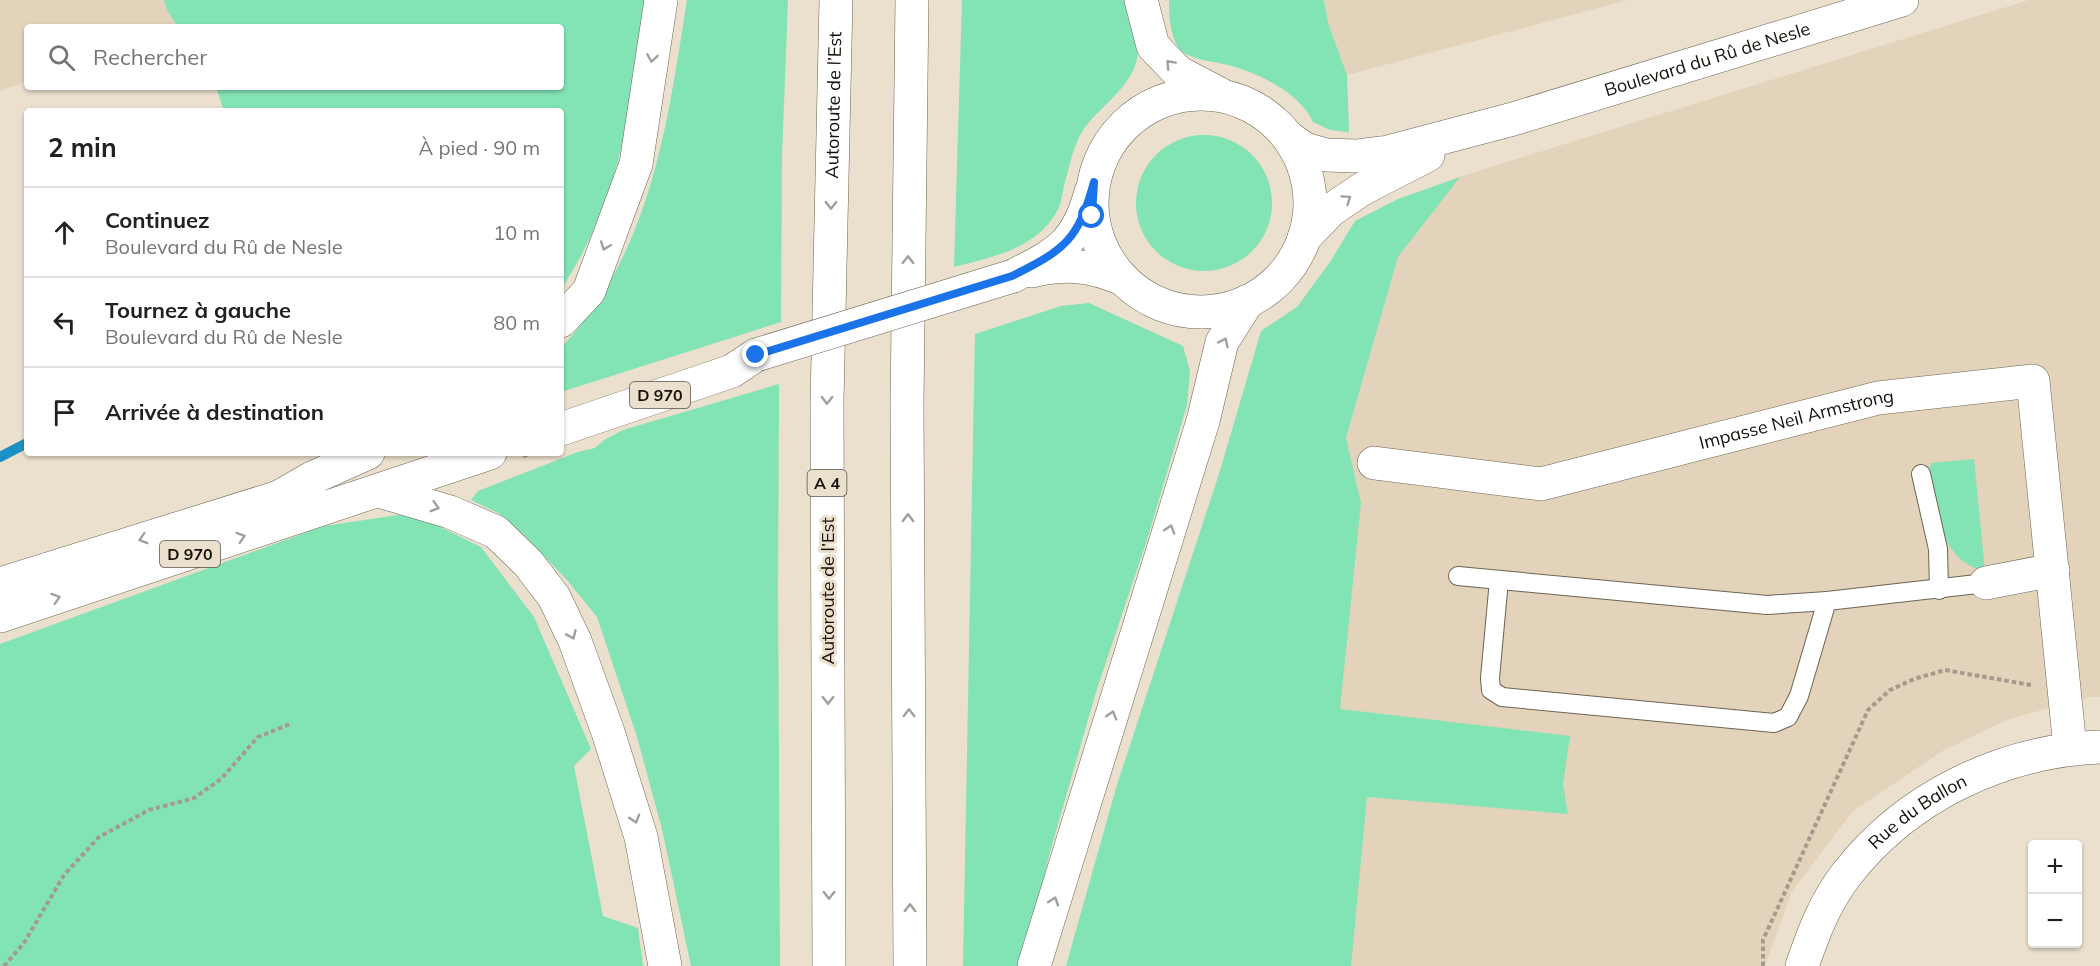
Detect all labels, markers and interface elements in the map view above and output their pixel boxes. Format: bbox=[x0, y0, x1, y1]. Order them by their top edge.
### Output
street label: Boulevard du Rû de Nesle bbox=[1601, 17, 1813, 101]
search box bbox=[24, 24, 564, 90]
street label: Autoroute de l’Est bbox=[820, 31, 846, 179]
icon: search bbox=[45, 41, 78, 74]
text: Rechercher bbox=[93, 43, 207, 71]
one-way arrow bbox=[647, 53, 659, 62]
one-way arrow bbox=[1166, 61, 1177, 71]
text: 2 min bbox=[48, 131, 117, 164]
text: À pied · 90 m bbox=[419, 135, 540, 160]
one-way arrow bbox=[1340, 195, 1351, 206]
one-way arrow bbox=[825, 201, 837, 210]
route start bbox=[1078, 202, 1104, 228]
text: Continuez bbox=[105, 206, 210, 234]
icon: ahead bbox=[48, 216, 81, 249]
text: 10 m bbox=[493, 220, 540, 245]
text: Boulevard du Rû de Nesle bbox=[105, 234, 343, 259]
one-way arrow bbox=[600, 240, 613, 251]
one-way arrow bbox=[902, 255, 914, 264]
text: Tournez à gauche bbox=[105, 296, 291, 324]
icon: left bbox=[48, 306, 81, 339]
text: 80 m bbox=[493, 310, 540, 335]
text: Boulevard du Rû de Nesle bbox=[105, 324, 343, 349]
one-way arrow bbox=[1217, 337, 1229, 348]
route end bbox=[742, 341, 768, 367]
road number: D 970 bbox=[630, 382, 690, 408]
street label: Impasse Neil Armstrong bbox=[1697, 384, 1895, 454]
icon: arrive bbox=[48, 396, 81, 429]
one-way arrow bbox=[821, 396, 833, 405]
text: Arrivée à destination bbox=[105, 398, 324, 426]
road number: A 4 bbox=[808, 470, 846, 496]
one-way arrow bbox=[429, 500, 440, 513]
one-way arrow bbox=[901, 513, 914, 522]
street label: Autoroute de l’Est bbox=[816, 517, 839, 665]
one-way arrow bbox=[1163, 524, 1175, 535]
one-way arrow bbox=[235, 531, 246, 544]
one-way arrow bbox=[138, 532, 149, 544]
road number: D 970 bbox=[160, 541, 220, 567]
one-way arrow bbox=[50, 593, 61, 605]
one-way arrow bbox=[565, 628, 577, 639]
one-way arrow bbox=[822, 696, 834, 705]
one-way arrow bbox=[903, 708, 915, 717]
one-way arrow bbox=[1105, 710, 1117, 721]
street label: Rue du Ballon bbox=[1863, 769, 1971, 854]
one-way arrow bbox=[628, 813, 640, 824]
map controls bbox=[2028, 840, 2082, 948]
button: + bbox=[2028, 840, 2082, 894]
one-way arrow bbox=[823, 891, 835, 900]
button: − bbox=[2028, 894, 2082, 948]
one-way arrow bbox=[1046, 896, 1059, 907]
one-way arrow bbox=[904, 903, 916, 912]

